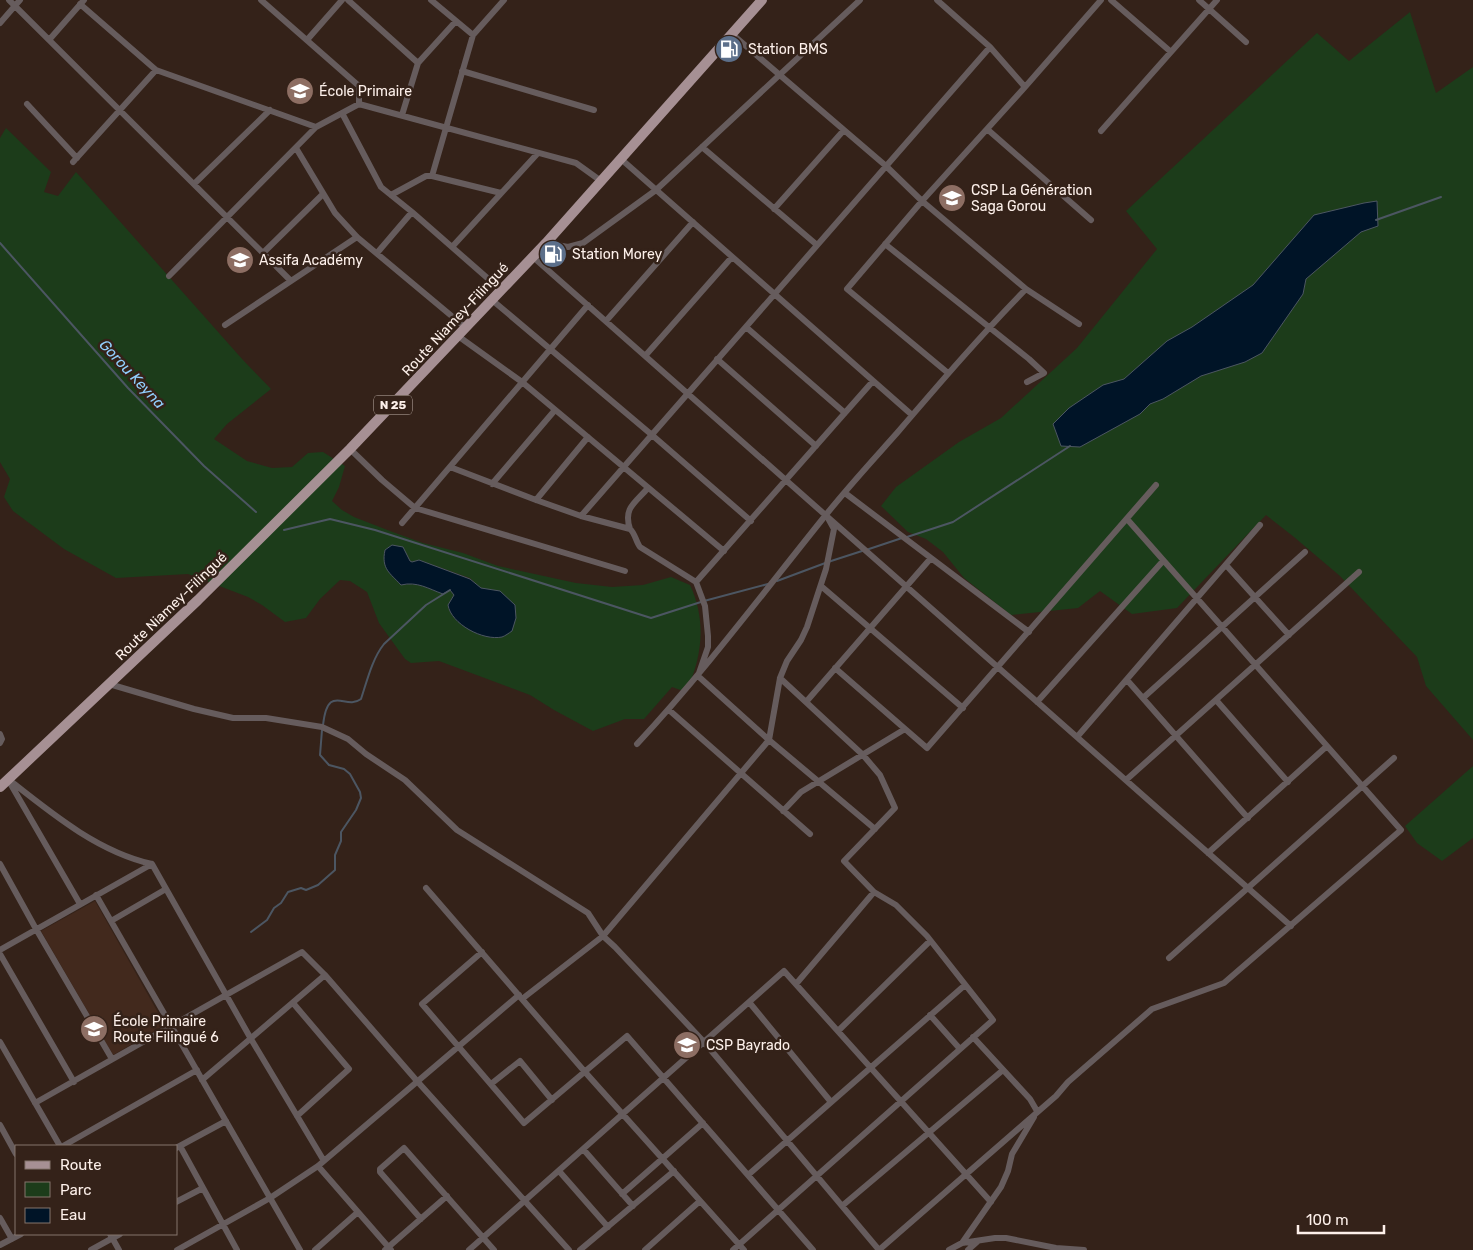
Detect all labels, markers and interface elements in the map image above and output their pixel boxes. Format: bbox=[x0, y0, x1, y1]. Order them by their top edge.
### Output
fuel station icon: Station BMS bbox=[714, 34, 744, 64]
place label: Station BMS bbox=[748, 41, 828, 58]
school or university icon: École Primaire bbox=[285, 76, 315, 106]
place label: École Primaire bbox=[319, 82, 412, 100]
place label: CSP La Génération Saga Gorou bbox=[971, 182, 1092, 215]
school or university icon: CSP La Génération Saga Gorou bbox=[937, 183, 967, 213]
fuel station icon: Station Morey bbox=[538, 239, 568, 269]
school or university icon: Assifa Académy bbox=[225, 245, 255, 275]
place label: Station Morey bbox=[572, 246, 663, 263]
place label: Assifa Académy bbox=[259, 252, 363, 269]
street label: Route Niamey-Filingué bbox=[398, 259, 512, 380]
water label: Gorou Keyna bbox=[95, 336, 169, 413]
road number: N 25 bbox=[374, 396, 412, 414]
street label: Route Niamey-Filingué bbox=[112, 548, 231, 664]
place label: École Primaire Route Filingué 6 bbox=[113, 1012, 219, 1046]
school or university icon: École Primaire Route Filingué 6 bbox=[79, 1014, 109, 1044]
school or university icon: CSP Bayrado bbox=[672, 1030, 702, 1060]
place label: CSP Bayrado bbox=[706, 1037, 790, 1054]
legend bbox=[15, 1145, 178, 1235]
text: Route bbox=[60, 1156, 102, 1174]
text: Parc bbox=[60, 1181, 92, 1199]
scale bar bbox=[1298, 1202, 1384, 1234]
text: Eau bbox=[60, 1206, 86, 1224]
text: 100 m bbox=[1306, 1211, 1348, 1229]

